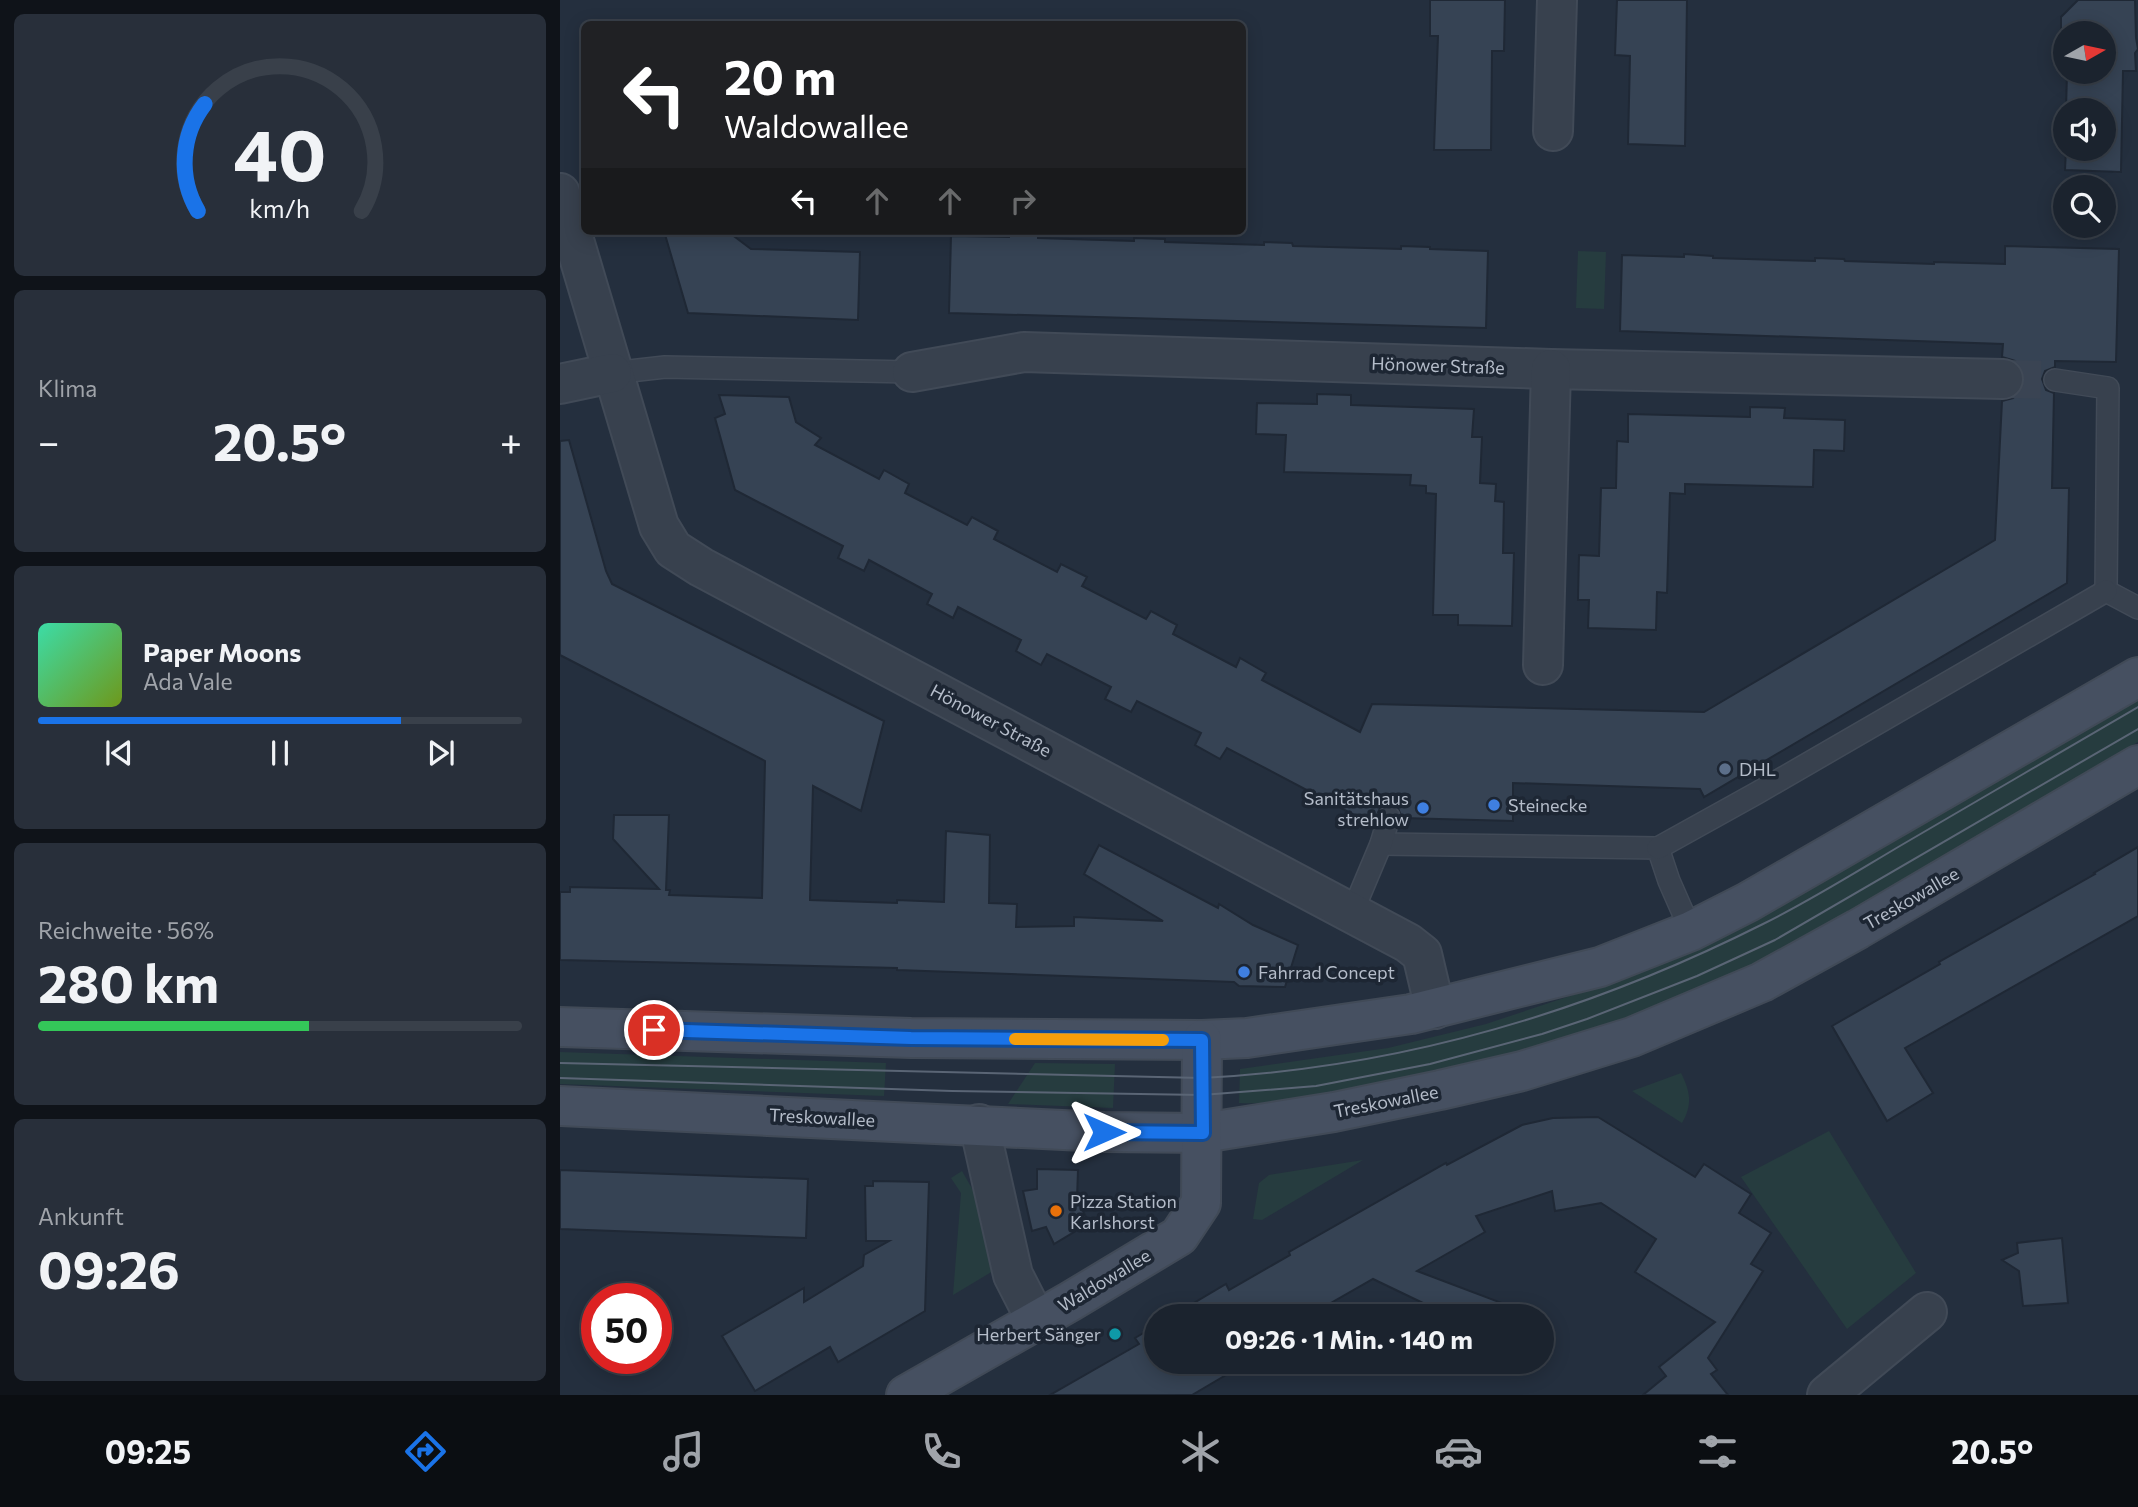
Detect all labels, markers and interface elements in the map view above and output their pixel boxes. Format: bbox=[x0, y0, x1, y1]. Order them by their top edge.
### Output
north arrow bbox=[2053, 21, 2116, 84]
map controls bbox=[2053, 21, 2116, 238]
text: 20 m bbox=[724, 45, 836, 105]
icon: left bbox=[609, 49, 700, 140]
button: sound bbox=[2053, 98, 2116, 161]
text: Waldowallee bbox=[724, 105, 909, 145]
text: 40 bbox=[233, 107, 327, 196]
button: search bbox=[2053, 175, 2116, 238]
icon: left bbox=[785, 182, 823, 220]
icon: ahead bbox=[858, 182, 896, 220]
icon: ahead bbox=[931, 182, 969, 220]
icon: right bbox=[1004, 182, 1042, 220]
text: km/h bbox=[250, 193, 310, 223]
street label: Hönower Straße bbox=[1371, 352, 1505, 378]
text: Klima bbox=[38, 374, 97, 402]
text: 20.5° bbox=[213, 408, 346, 472]
text: − bbox=[38, 417, 60, 464]
text: + bbox=[500, 417, 522, 464]
text: Paper Moons bbox=[143, 636, 301, 667]
text: Ada Vale bbox=[143, 667, 233, 695]
street label: Hönower Straße bbox=[927, 679, 1055, 761]
icon: previous bbox=[100, 734, 138, 772]
icon: pause bbox=[261, 734, 299, 772]
icon: next bbox=[422, 734, 460, 772]
place label: DHL bbox=[1739, 758, 1776, 780]
marker: DHL bbox=[1717, 761, 1733, 777]
place label: Sanitätshaus strehlow bbox=[1304, 787, 1409, 830]
place label: Steinecke bbox=[1508, 794, 1587, 816]
marker: Steinecke bbox=[1486, 797, 1502, 813]
marker: Sanitätshaus strehlow bbox=[1415, 800, 1431, 816]
street label: Treskowallee bbox=[1860, 862, 1962, 934]
text: Reichweite · 56% bbox=[38, 916, 214, 944]
text: 280 km bbox=[38, 950, 219, 1014]
place label: Fahrrad Concept bbox=[1258, 961, 1395, 983]
marker: Fahrrad Concept bbox=[1236, 964, 1252, 980]
pin bbox=[624, 1000, 684, 1060]
icon: arrive bbox=[635, 1011, 673, 1049]
street label: Treskowallee bbox=[1332, 1080, 1440, 1122]
position arrow bbox=[1067, 1095, 1141, 1169]
street label: Treskowallee bbox=[768, 1103, 876, 1131]
place label: Pizza Station Karlshorst bbox=[1070, 1190, 1177, 1233]
text: Ankunft bbox=[38, 1202, 124, 1230]
marker: Pizza Station Karlshorst bbox=[1048, 1203, 1064, 1219]
text: 09:26 bbox=[38, 1236, 180, 1300]
street label: Waldowallee bbox=[1054, 1244, 1154, 1316]
speed limit sign: 50 bbox=[581, 1283, 672, 1374]
place label: Herbert Sänger bbox=[976, 1323, 1101, 1345]
text: 09:26 · 1 Min. · 140 m bbox=[1225, 1323, 1473, 1354]
marker: Herbert Sänger bbox=[1107, 1326, 1123, 1342]
icon: directions bbox=[401, 1427, 450, 1476]
icon: music bbox=[659, 1427, 708, 1476]
icon: phone bbox=[917, 1427, 966, 1476]
icon: climate bbox=[1176, 1427, 1225, 1476]
icon: car bbox=[1434, 1427, 1483, 1476]
icon: filters bbox=[1693, 1427, 1742, 1476]
text: 09:25 bbox=[105, 1431, 191, 1471]
text: 20.5° bbox=[1951, 1431, 2033, 1471]

